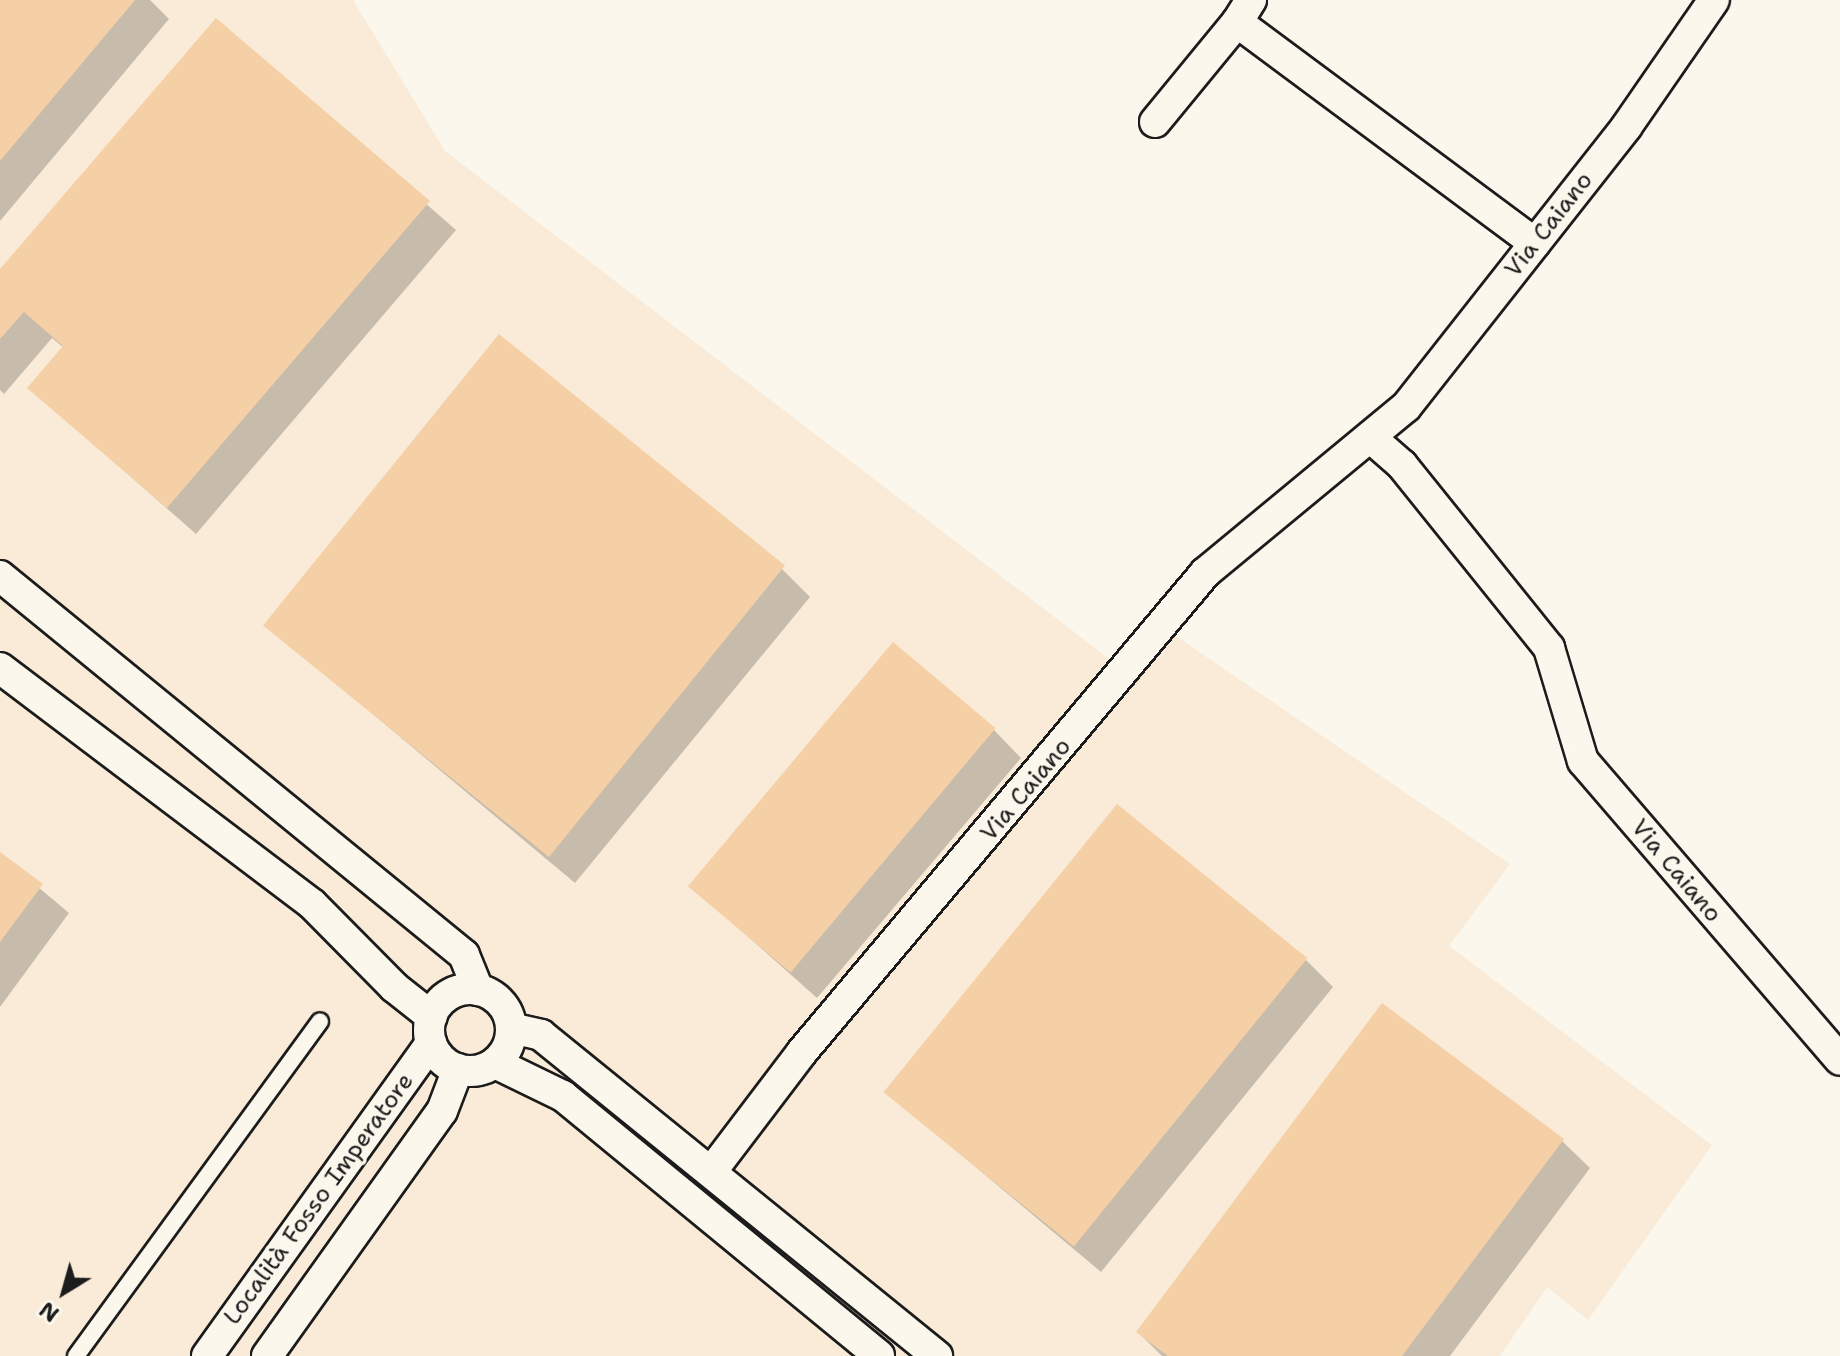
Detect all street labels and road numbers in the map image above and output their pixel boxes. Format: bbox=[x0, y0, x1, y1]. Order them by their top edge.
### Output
street label: Via Caiano bbox=[1499, 167, 1599, 283]
street label: Via Caiano bbox=[975, 733, 1077, 847]
street label: Via Caiano bbox=[1625, 814, 1727, 928]
street label: Località Fosso Imperatore bbox=[218, 1067, 420, 1331]

